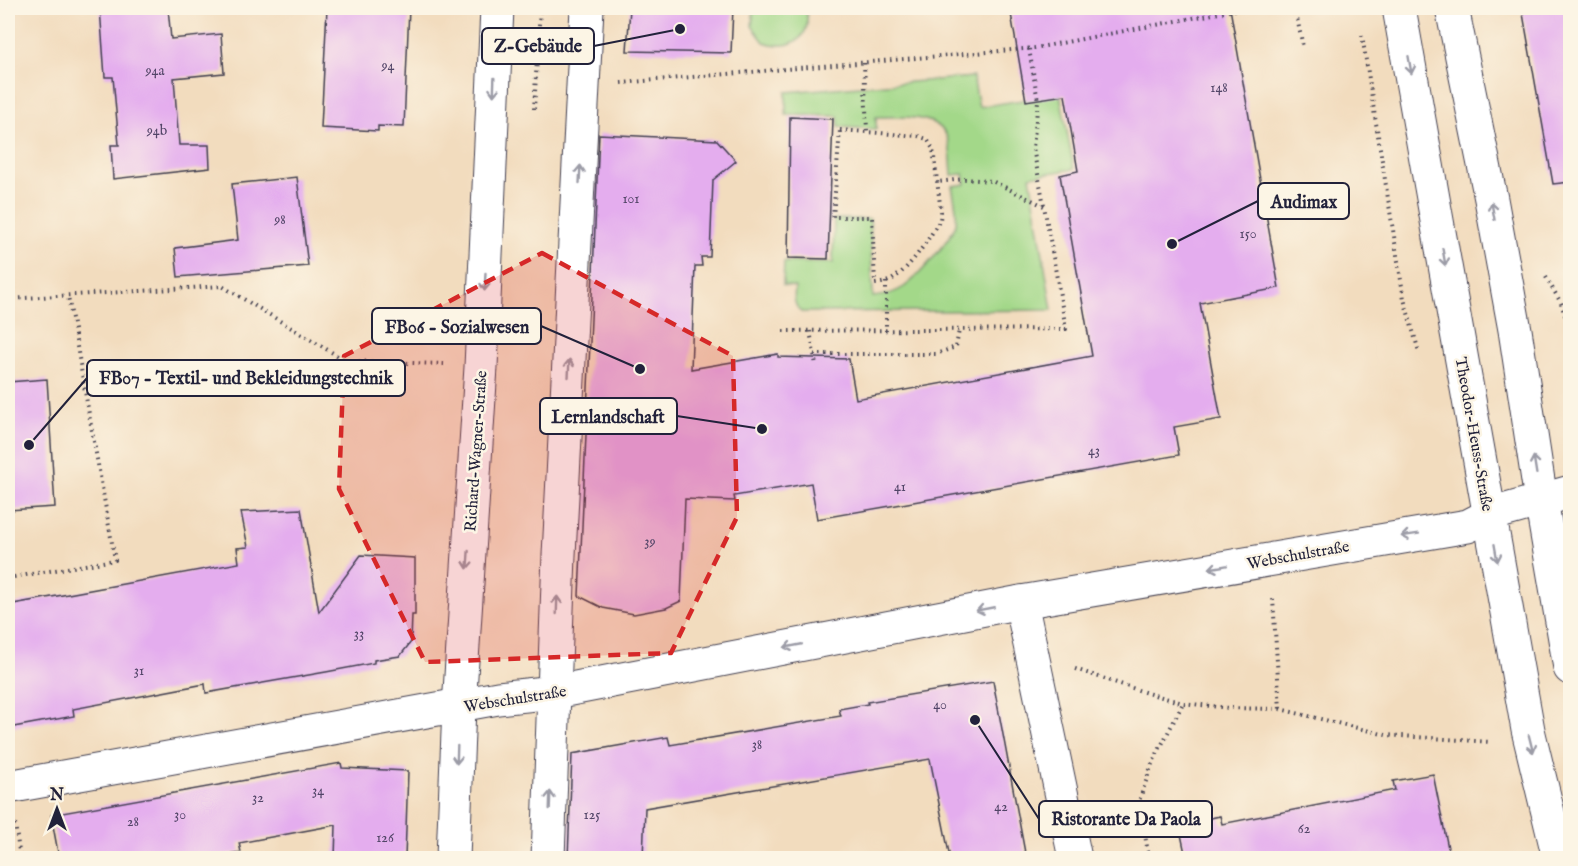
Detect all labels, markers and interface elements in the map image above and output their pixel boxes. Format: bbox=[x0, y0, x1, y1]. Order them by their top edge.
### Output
callout: Z-Gebäude bbox=[482, 28, 594, 64]
text: Z-Gebäude bbox=[494, 36, 583, 59]
one-way arrow bbox=[1405, 55, 1416, 74]
house number: 94 bbox=[381, 57, 395, 75]
house number: 94a bbox=[145, 62, 165, 80]
one-way arrow bbox=[488, 76, 499, 96]
house number: 148 bbox=[1210, 79, 1228, 97]
house number: 94b bbox=[146, 122, 167, 140]
one-way arrow bbox=[574, 164, 585, 184]
callout: Audimax bbox=[1258, 183, 1349, 219]
house number: 101 bbox=[622, 190, 640, 208]
text: Audimax bbox=[1270, 192, 1337, 215]
one-way arrow bbox=[1488, 201, 1499, 221]
house number: 98 bbox=[273, 211, 286, 229]
house number: 150 bbox=[1239, 225, 1257, 243]
one-way arrow bbox=[1439, 247, 1450, 266]
one-way arrow bbox=[479, 271, 490, 291]
callout: FB06 - Sozialwesen bbox=[372, 308, 541, 344]
text: FB06 - Sozialwesen bbox=[385, 317, 530, 340]
street label: Theodor-Heuss-Straße bbox=[1450, 356, 1496, 513]
one-way arrow bbox=[563, 359, 574, 379]
callout: FB07 - Textil- und Bekleidungstechnik bbox=[87, 360, 405, 396]
text: FB07 - Textil- und Bekleidungstechnik bbox=[99, 368, 394, 391]
street label: Richard-Wagner-Straße bbox=[461, 370, 493, 532]
callout: Lernlandschaft bbox=[540, 398, 677, 434]
text: Lernlandschaft bbox=[551, 407, 666, 430]
house number: 43 bbox=[1088, 442, 1100, 460]
one-way arrow bbox=[1530, 456, 1541, 475]
house number: 41 bbox=[894, 478, 906, 496]
one-way arrow bbox=[1401, 530, 1421, 541]
house number: 39 bbox=[644, 533, 656, 551]
street label: Webschulstraße bbox=[1246, 537, 1351, 575]
one-way arrow bbox=[1490, 542, 1501, 562]
one-way arrow bbox=[463, 550, 474, 570]
one-way arrow bbox=[1209, 562, 1228, 573]
one-way arrow bbox=[551, 596, 563, 616]
one-way arrow bbox=[975, 604, 995, 615]
house number: 33 bbox=[354, 625, 364, 643]
one-way arrow bbox=[784, 641, 804, 652]
house number: 31 bbox=[134, 662, 144, 680]
street label: Webschulstraße bbox=[463, 682, 568, 718]
house number: 40 bbox=[933, 696, 947, 714]
one-way arrow bbox=[1526, 734, 1538, 753]
house number: 38 bbox=[752, 736, 762, 754]
one-way arrow bbox=[452, 744, 463, 764]
north arrow bbox=[27, 779, 87, 839]
house number: 34 bbox=[312, 782, 324, 800]
text: N bbox=[49, 786, 64, 806]
house number: 32 bbox=[252, 789, 264, 807]
one-way arrow bbox=[545, 791, 556, 811]
house number: 42 bbox=[994, 798, 1008, 816]
callout: Ristorante Da Paola bbox=[1039, 801, 1212, 837]
house number: 30 bbox=[174, 806, 186, 824]
house number: 125 bbox=[584, 806, 600, 824]
text: Ristorante Da Paola bbox=[1051, 809, 1202, 832]
house number: 28 bbox=[127, 813, 139, 831]
house number: 62 bbox=[1298, 820, 1311, 838]
house number: 126 bbox=[376, 829, 395, 847]

